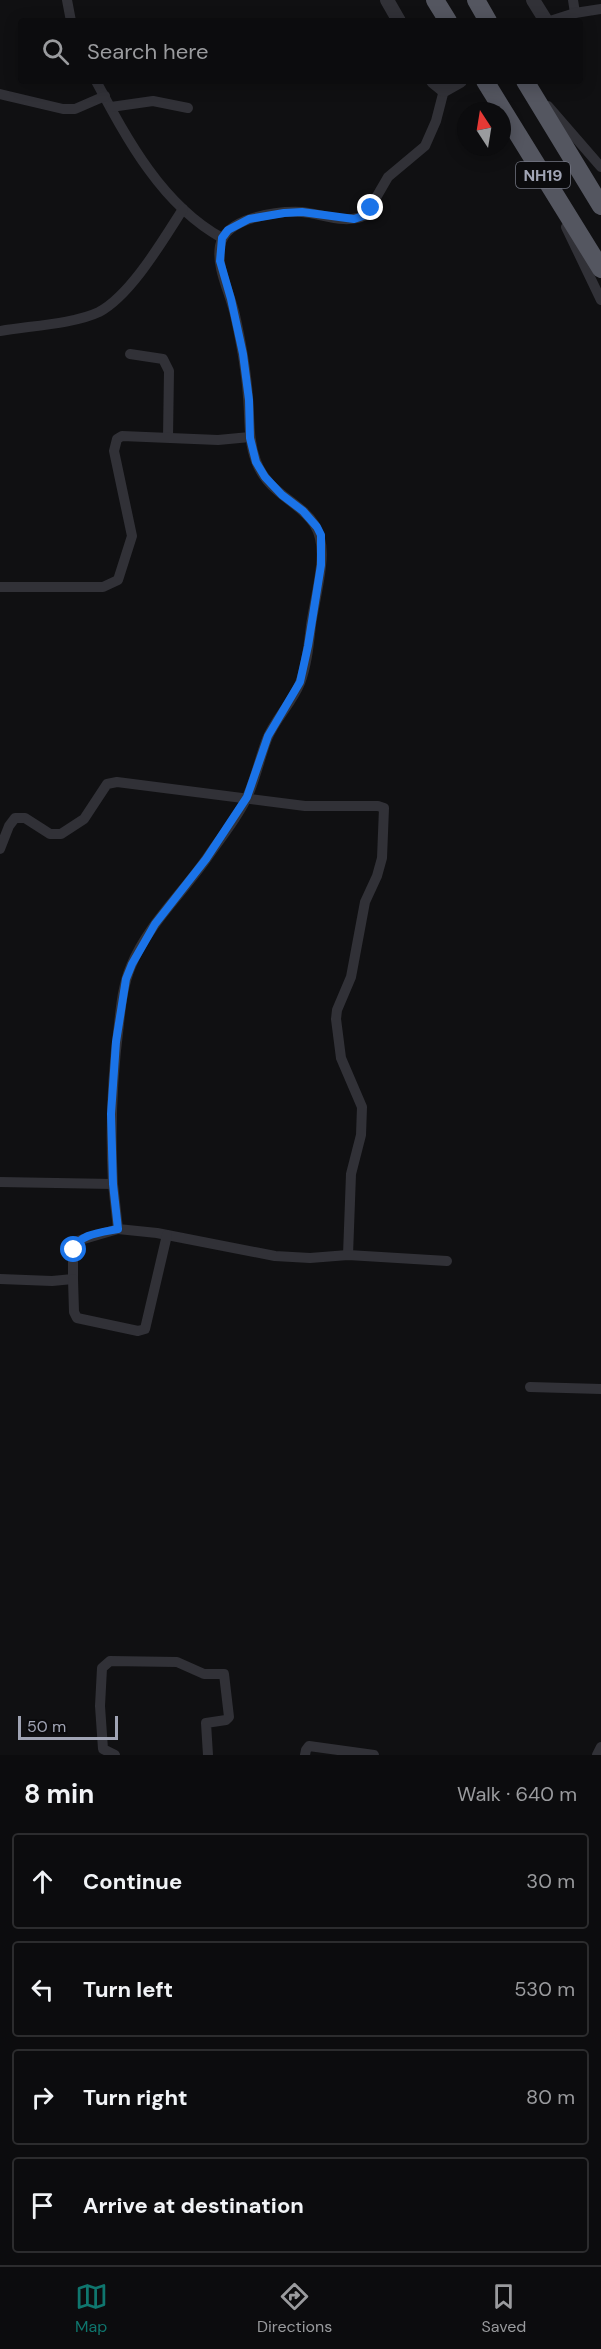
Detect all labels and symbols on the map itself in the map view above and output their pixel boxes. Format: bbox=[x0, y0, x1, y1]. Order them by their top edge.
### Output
north arrow bbox=[457, 102, 511, 156]
road number: NH19 bbox=[516, 162, 570, 188]
route end bbox=[357, 194, 383, 220]
route start bbox=[60, 1236, 86, 1262]
scale bar bbox=[18, 1713, 118, 1740]

